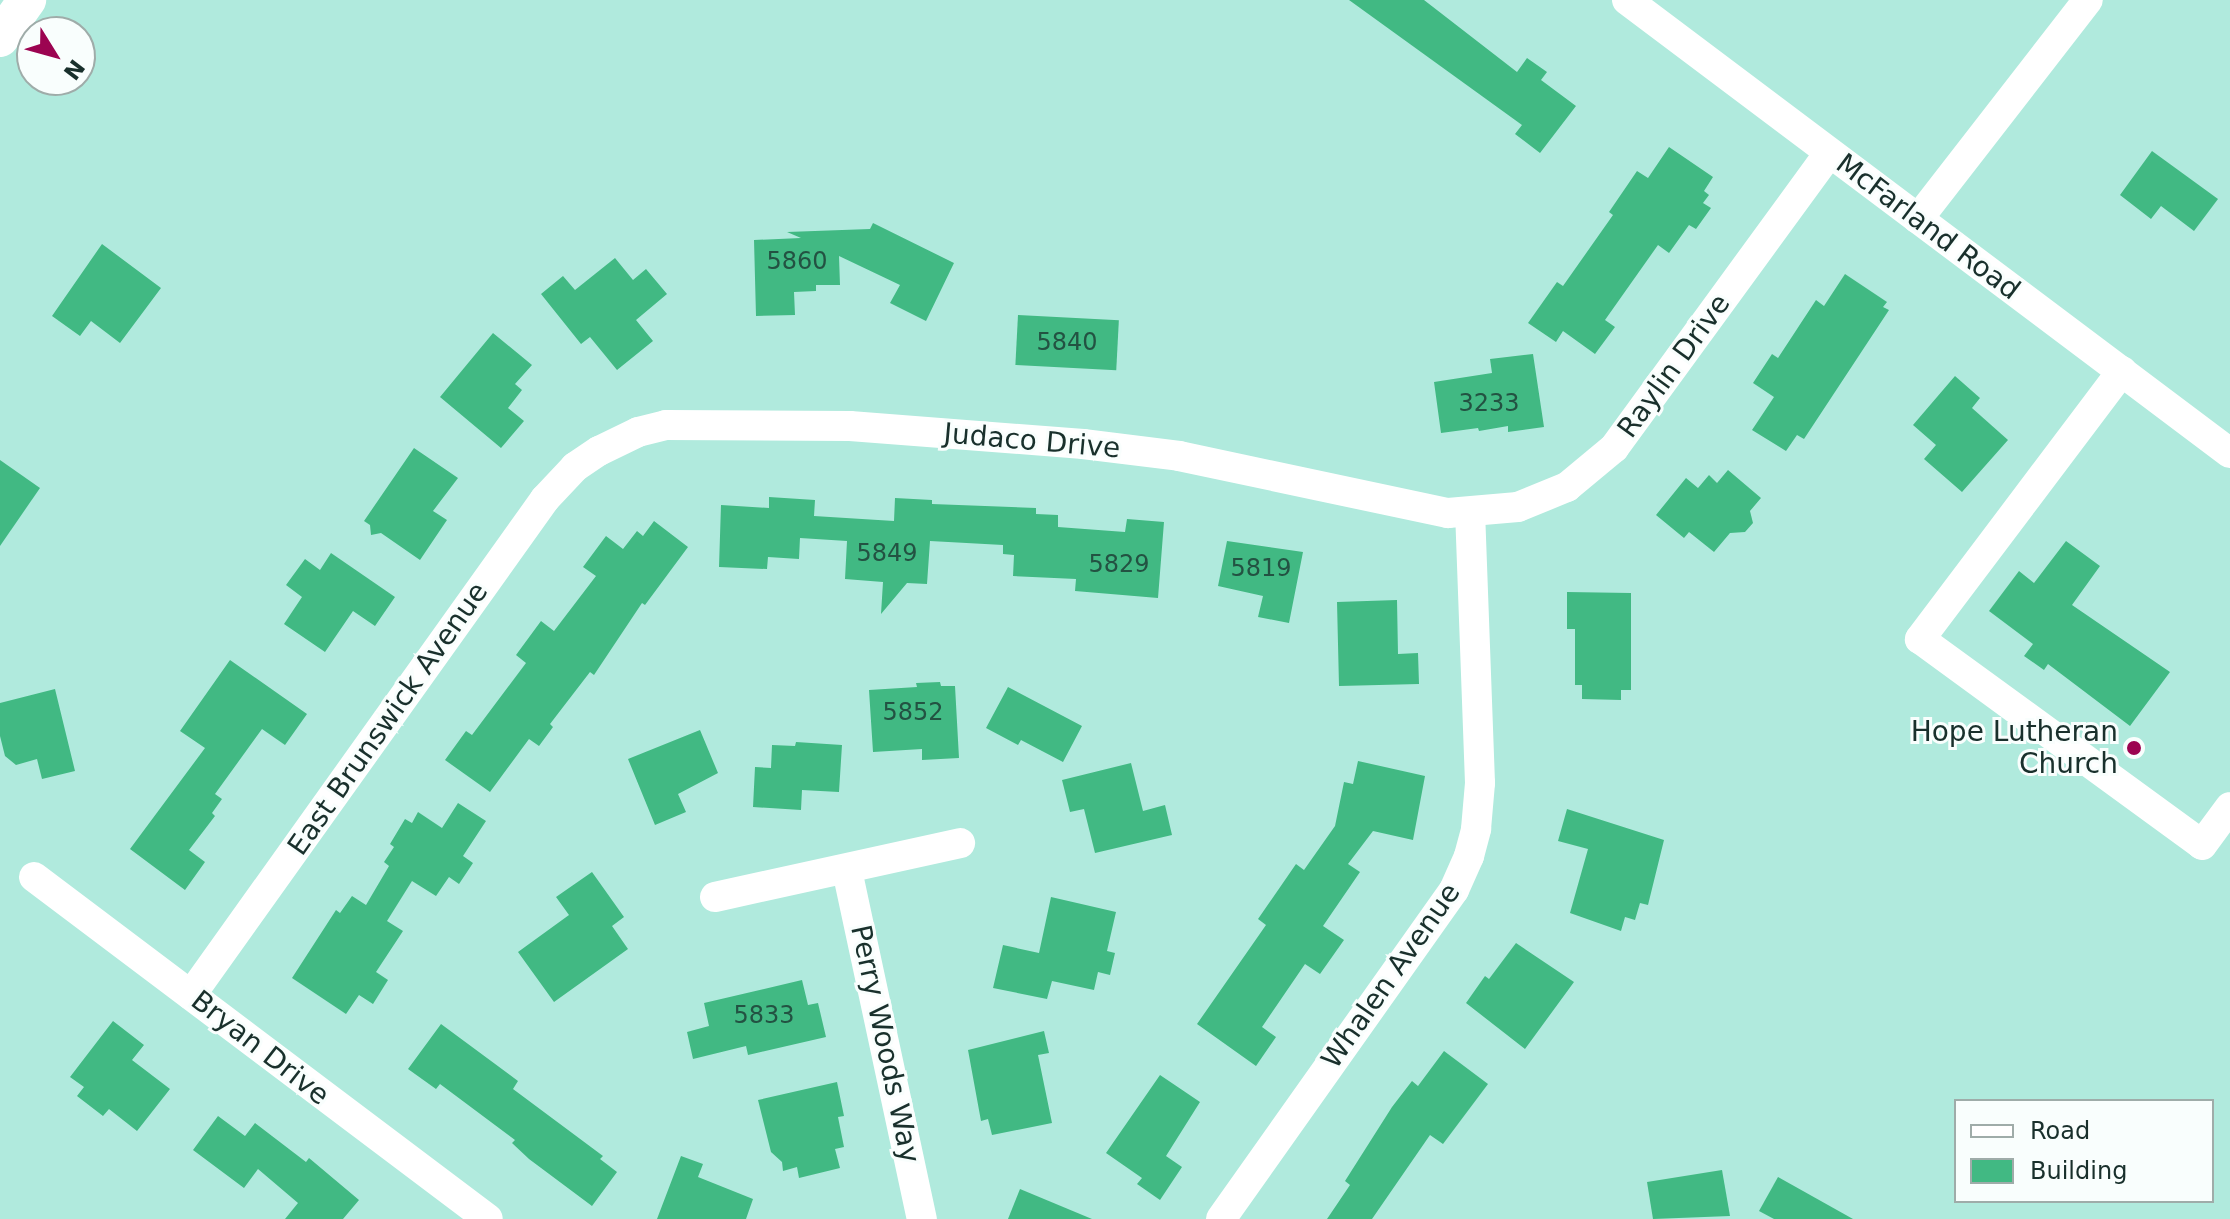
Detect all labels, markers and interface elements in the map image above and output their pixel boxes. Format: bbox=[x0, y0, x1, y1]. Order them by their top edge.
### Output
north arrow bbox=[16, 16, 96, 96]
text: N bbox=[58, 55, 90, 84]
street label: McFarland Road bbox=[1829, 147, 2027, 307]
house number: 5860 bbox=[766, 248, 828, 276]
street label: Raylin Drive bbox=[1611, 288, 1737, 444]
house number: 5840 bbox=[1036, 329, 1098, 357]
house number: 3233 bbox=[1458, 390, 1520, 418]
street label: Judaco Drive bbox=[942, 417, 1122, 465]
house number: 5849 bbox=[856, 540, 918, 568]
house number: 5829 bbox=[1088, 551, 1150, 579]
house number: 5819 bbox=[1230, 555, 1292, 583]
street label: East Brunswick Avenue bbox=[281, 576, 495, 862]
house number: 5852 bbox=[882, 699, 944, 727]
place label: Hope Lutheran Church bbox=[1911, 715, 2118, 781]
marker: Hope Lutheran Church bbox=[2125, 739, 2143, 757]
street label: Whalen Avenue bbox=[1315, 877, 1467, 1075]
street label: Perry Woods Way bbox=[843, 922, 927, 1166]
street label: Bryan Drive bbox=[184, 984, 336, 1112]
house number: 5833 bbox=[733, 1002, 795, 1030]
legend bbox=[1954, 1099, 2214, 1203]
text: Road bbox=[2030, 1117, 2090, 1145]
text: Building bbox=[2030, 1157, 2127, 1185]

